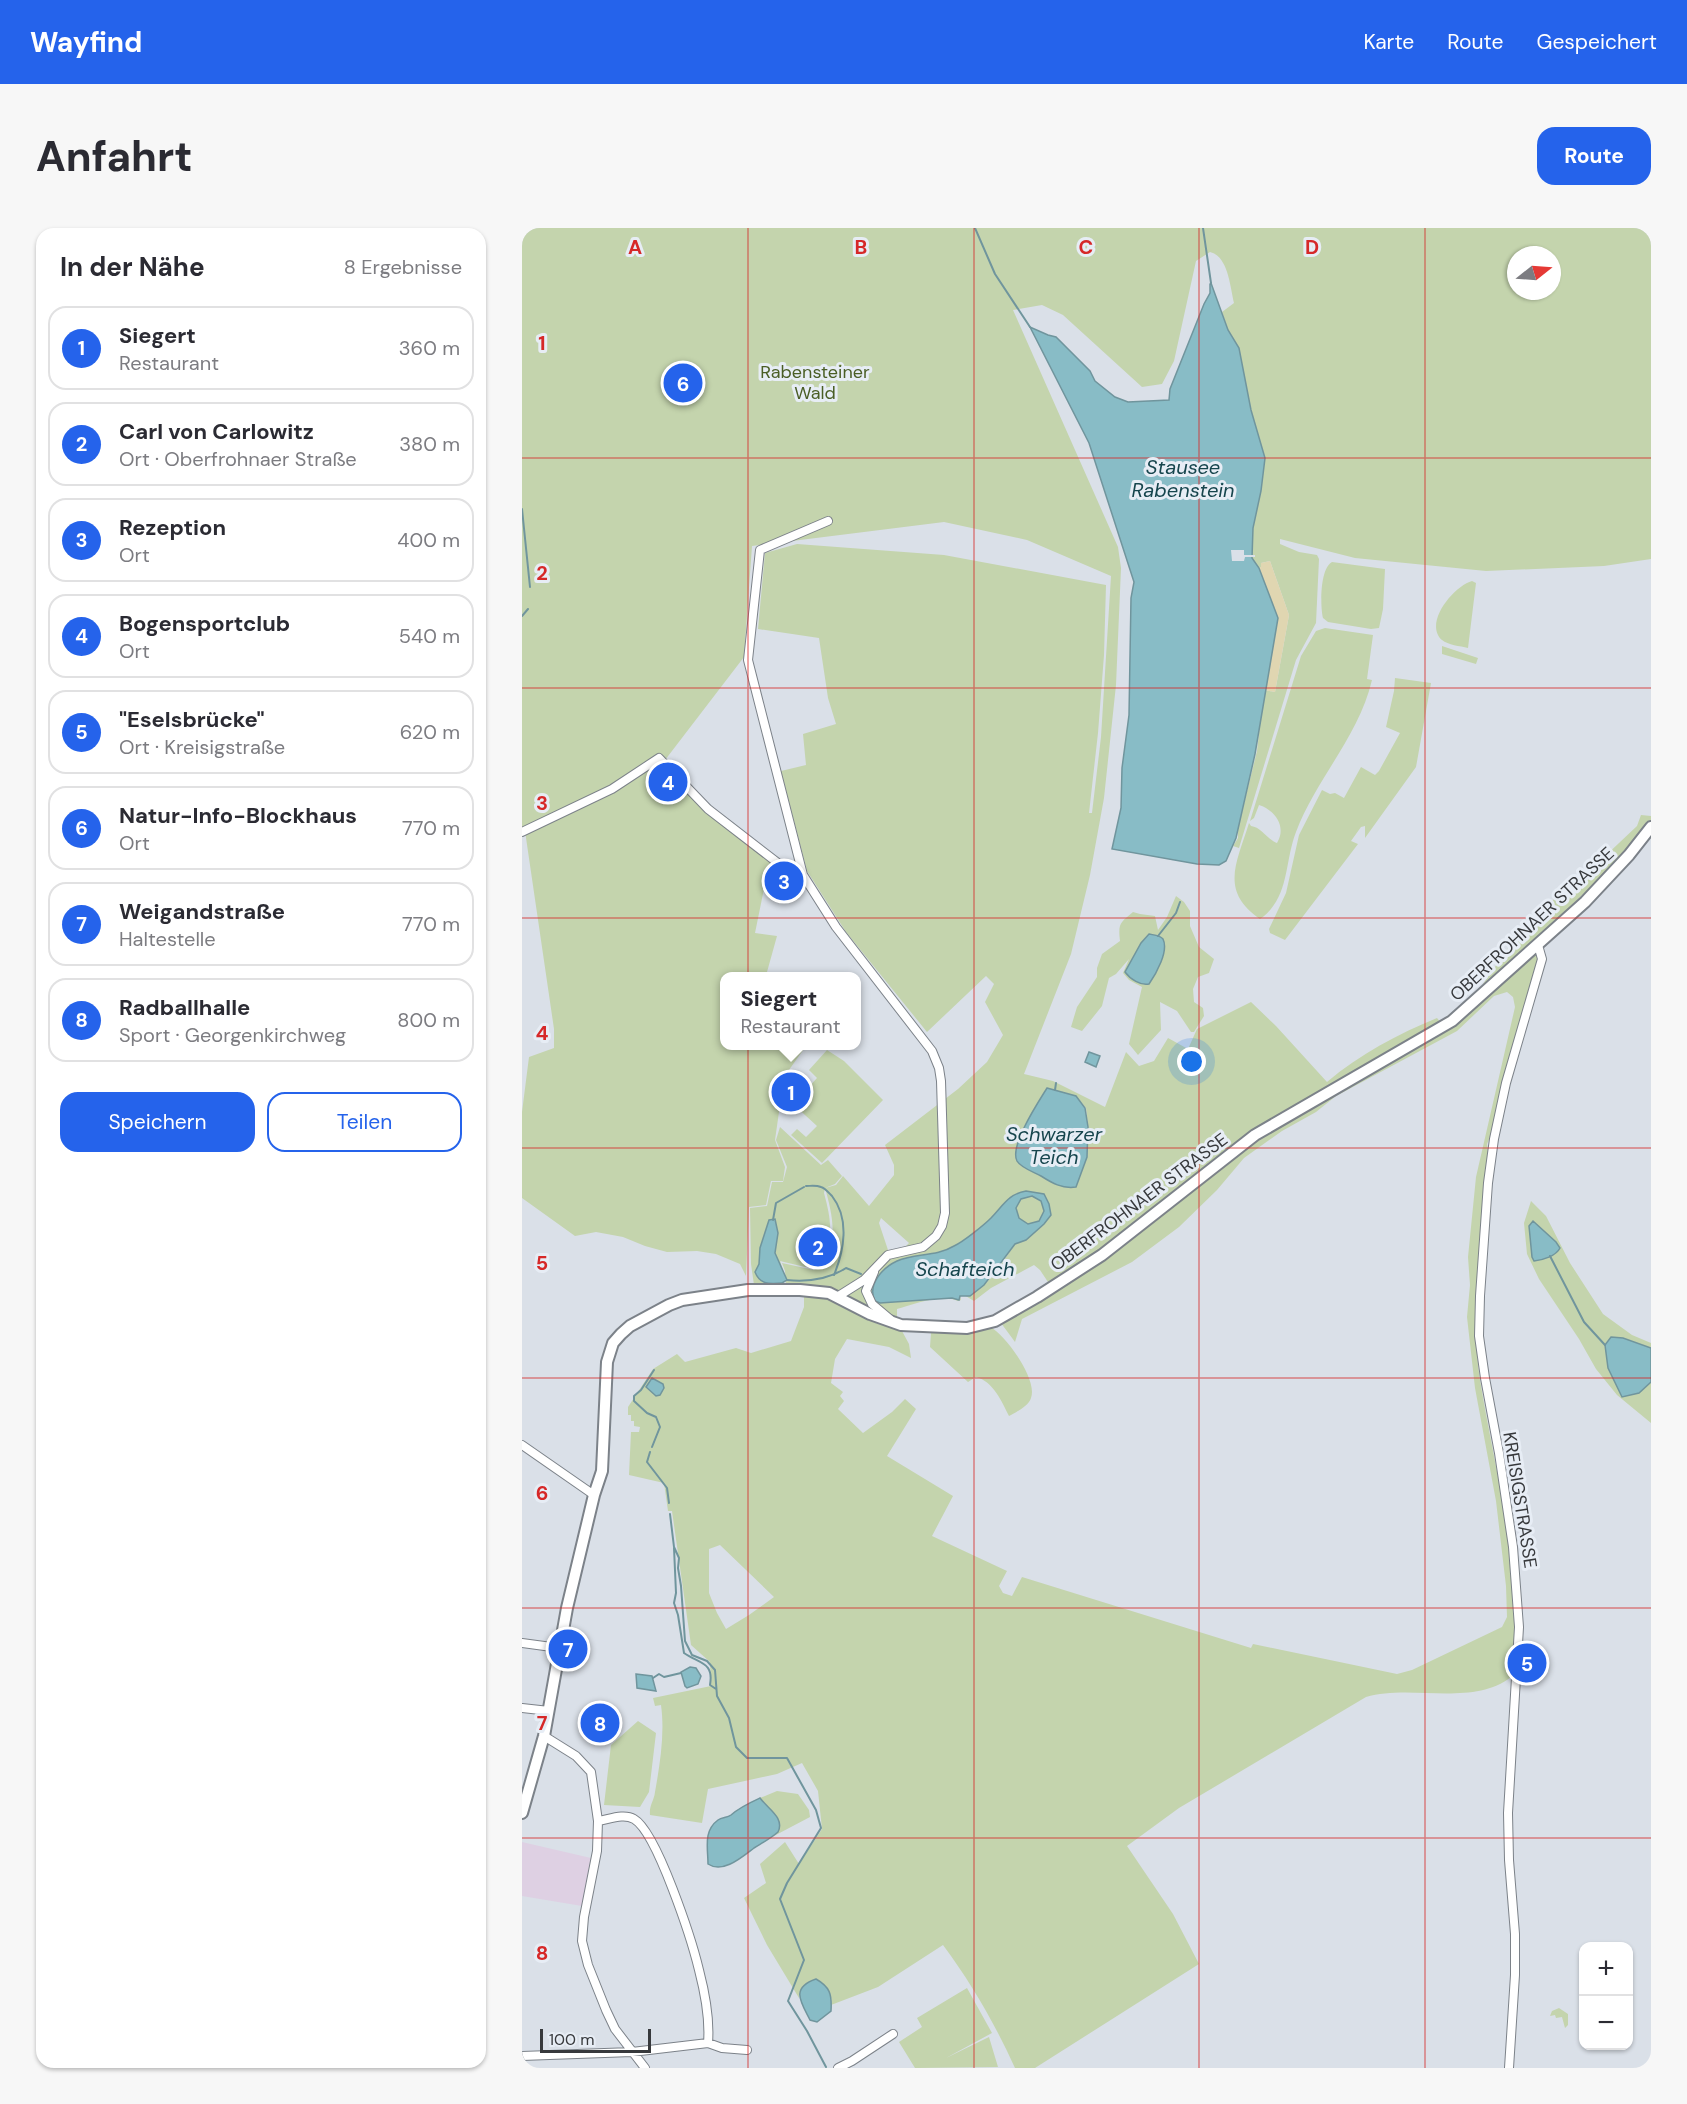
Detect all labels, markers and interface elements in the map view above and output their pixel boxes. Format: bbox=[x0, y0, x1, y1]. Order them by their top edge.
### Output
text: Wayfind bbox=[30, 24, 142, 61]
text: Karte bbox=[1363, 28, 1414, 56]
text: Route bbox=[1447, 28, 1503, 56]
text: Gespeichert bbox=[1536, 28, 1657, 56]
button: Route bbox=[1537, 127, 1651, 185]
text: Anfahrt bbox=[36, 129, 192, 184]
text: A bbox=[628, 234, 642, 260]
text: B bbox=[855, 234, 867, 260]
text: C bbox=[1079, 234, 1093, 260]
text: D bbox=[1305, 234, 1319, 260]
north arrow bbox=[1507, 246, 1561, 300]
text: In der Nähe bbox=[60, 250, 205, 284]
text: 8 Ergebnisse bbox=[344, 254, 462, 280]
text: Siegert bbox=[119, 321, 196, 350]
text: 1 bbox=[538, 330, 546, 356]
text: 1 bbox=[78, 335, 85, 361]
text: 360 m bbox=[399, 335, 460, 361]
text: Restaurant bbox=[119, 350, 219, 376]
pin: 6 bbox=[664, 360, 702, 406]
park label: Rabensteiner Wald bbox=[760, 360, 870, 405]
text: Carl von Carlowitz bbox=[119, 417, 314, 446]
text: 2 bbox=[76, 431, 87, 457]
text: 380 m bbox=[399, 431, 460, 457]
text: Ort · Oberfrohnaer Straße bbox=[119, 446, 357, 472]
water label: Stausee Rabenstein bbox=[1131, 454, 1235, 503]
text: Rezeption bbox=[119, 513, 226, 542]
text: 3 bbox=[75, 527, 88, 553]
text: 400 m bbox=[397, 527, 460, 553]
text: Ort bbox=[119, 542, 150, 568]
text: 2 bbox=[536, 560, 548, 586]
text: Bogensportclub bbox=[119, 609, 290, 638]
text: 4 bbox=[75, 623, 88, 649]
text: 540 m bbox=[399, 623, 460, 649]
text: Ort bbox=[119, 638, 150, 664]
text: "Eselsbrücke" bbox=[119, 705, 265, 734]
text: 5 bbox=[75, 719, 88, 745]
text: 620 m bbox=[400, 719, 460, 745]
text: Ort · Kreisigstraße bbox=[119, 734, 285, 760]
pin: 4 bbox=[648, 760, 688, 804]
text: 3 bbox=[536, 790, 548, 816]
text: Natur-Info-Blockhaus bbox=[119, 801, 357, 830]
text: 6 bbox=[75, 815, 88, 841]
text: 770 m bbox=[402, 815, 460, 841]
text: Ort bbox=[119, 830, 150, 856]
street label: OBERFROHNAER STRASSE bbox=[1445, 842, 1619, 1006]
pin: 3 bbox=[764, 858, 804, 904]
text: Weigandstraße bbox=[119, 897, 285, 926]
text: 7 bbox=[76, 911, 87, 937]
text: 770 m bbox=[402, 911, 460, 937]
text: Haltestelle bbox=[119, 926, 216, 952]
popup bbox=[720, 972, 861, 1050]
text: Siegert bbox=[740, 984, 817, 1013]
text: Radballhalle bbox=[119, 993, 250, 1022]
text: 8 bbox=[75, 1007, 88, 1033]
text: 800 m bbox=[397, 1007, 460, 1033]
text: Restaurant bbox=[740, 1013, 841, 1039]
text: 4 bbox=[536, 1020, 549, 1046]
text: Sport · Georgenkirchweg bbox=[119, 1022, 346, 1048]
your location bbox=[1177, 1047, 1206, 1076]
pin: 1 bbox=[772, 1070, 810, 1114]
button: Speichern bbox=[60, 1092, 255, 1152]
button: Teilen bbox=[267, 1092, 462, 1152]
water label: Schwarzer Teich bbox=[1006, 1121, 1103, 1170]
street label: OBERFROHNAER STRASSE bbox=[1045, 1127, 1233, 1277]
pin: 2 bbox=[798, 1224, 838, 1270]
text: 5 bbox=[536, 1250, 548, 1276]
water label: Schafteich bbox=[915, 1256, 1015, 1282]
street label: KREISIGSTRASSE bbox=[1497, 1430, 1543, 1570]
text: 6 bbox=[536, 1480, 548, 1506]
pin: 7 bbox=[548, 1626, 588, 1672]
pin: 5 bbox=[1508, 1640, 1546, 1686]
pin: 8 bbox=[580, 1700, 620, 1746]
text: 7 bbox=[537, 1710, 548, 1736]
text: 8 bbox=[536, 1940, 548, 1966]
map controls bbox=[1579, 1942, 1633, 2050]
button: + bbox=[1579, 1942, 1633, 1996]
button: − bbox=[1579, 1996, 1633, 2050]
scale bar bbox=[540, 2026, 651, 2054]
text: 100 m bbox=[549, 2029, 594, 2050]

